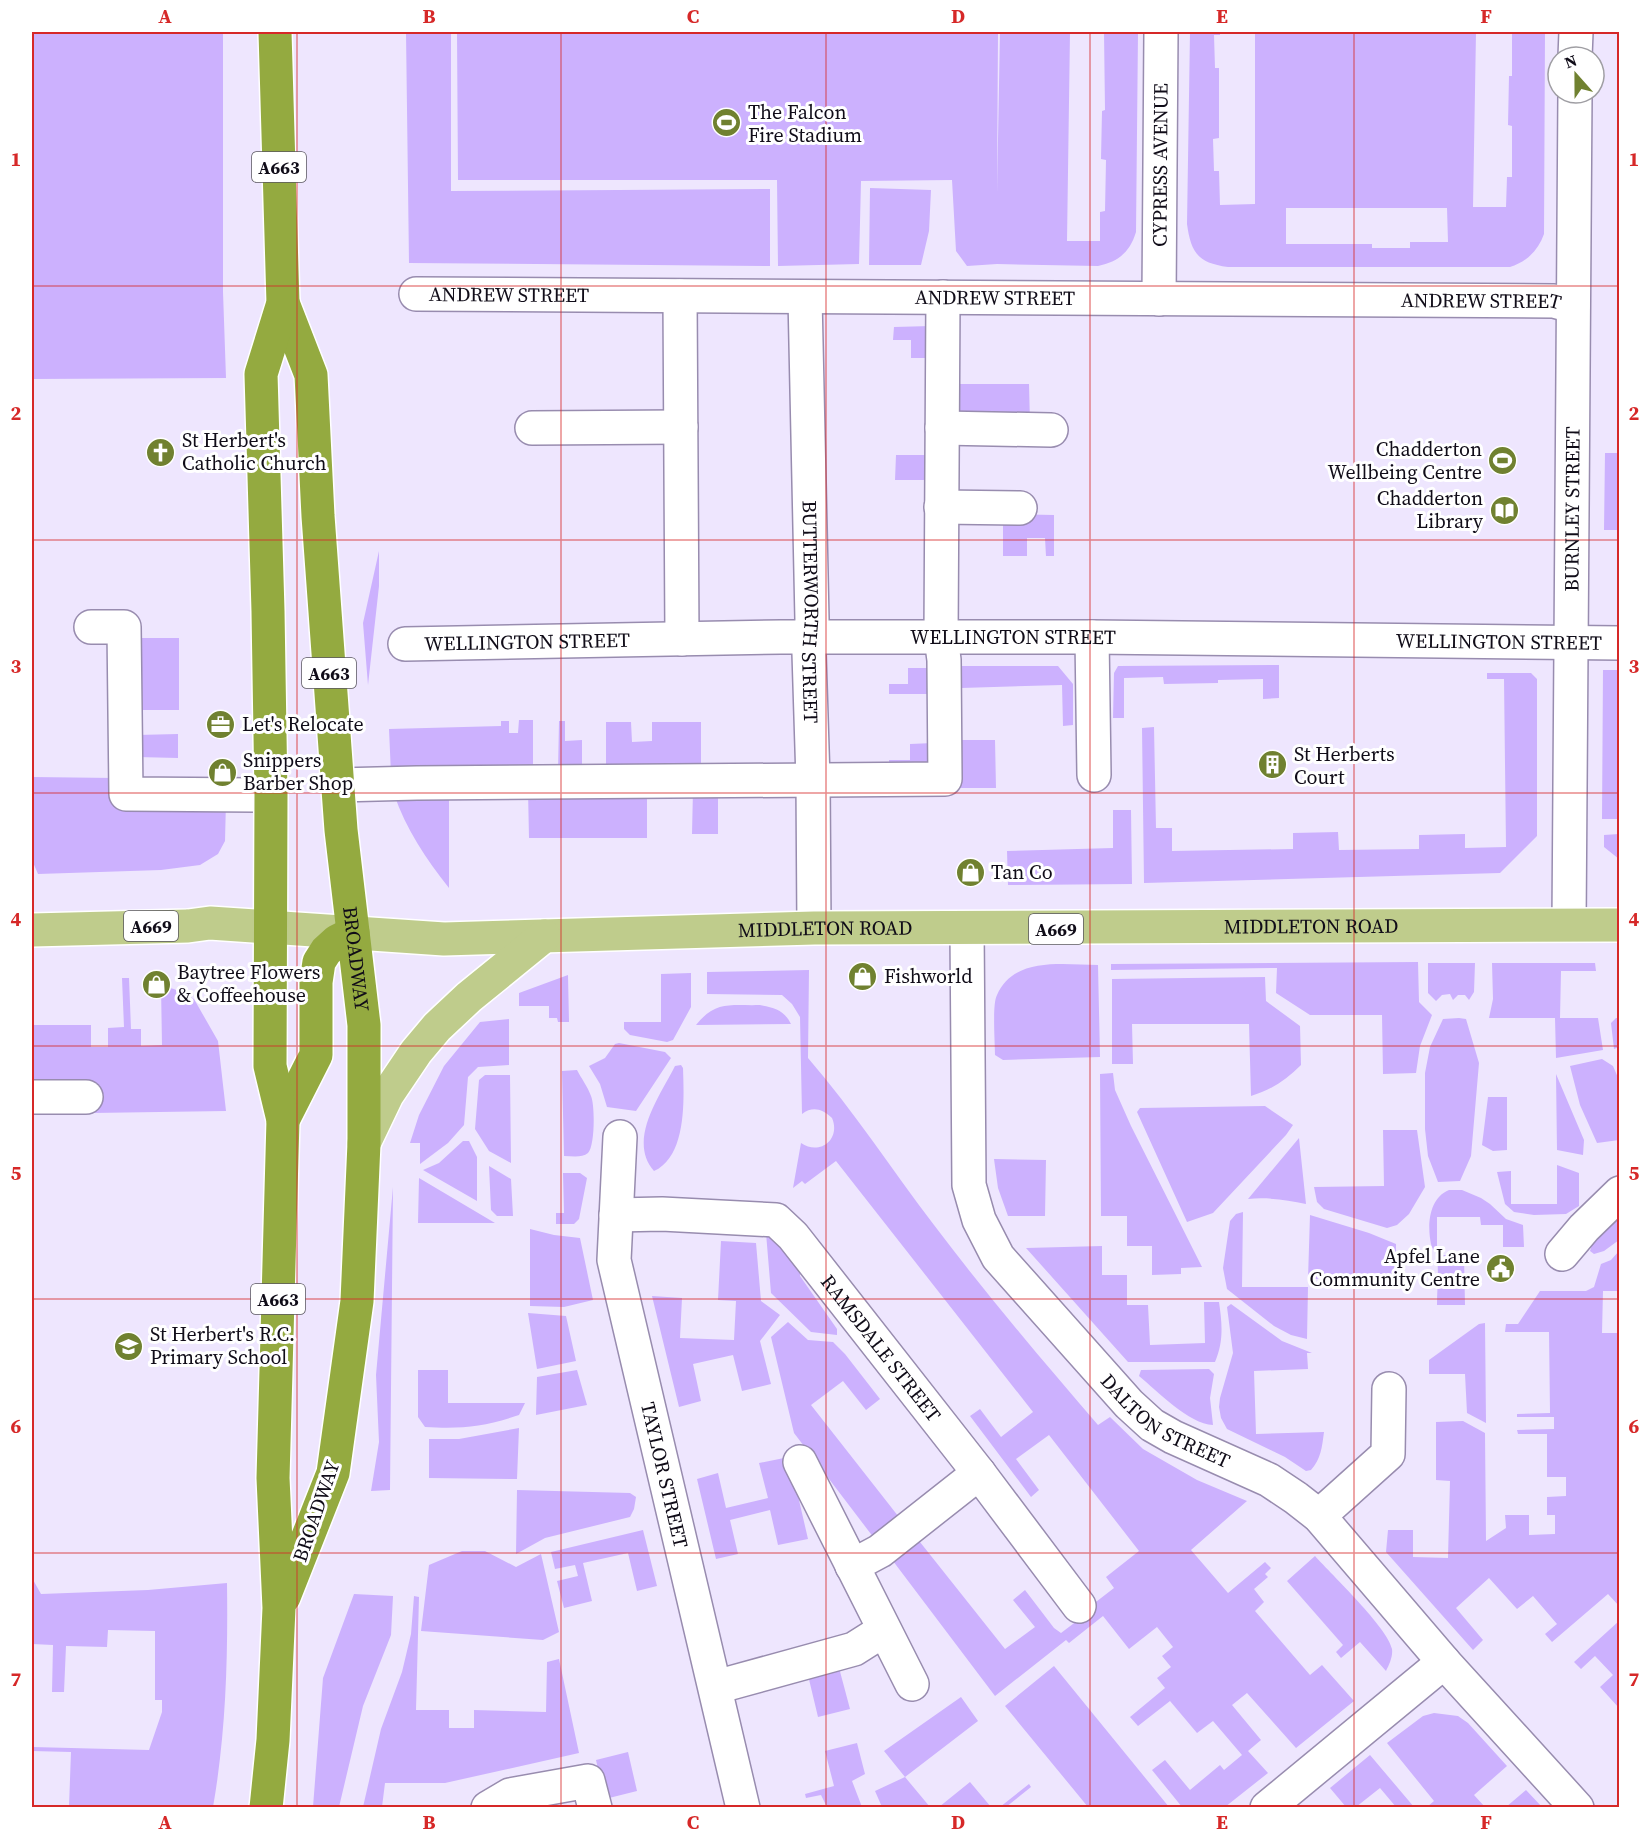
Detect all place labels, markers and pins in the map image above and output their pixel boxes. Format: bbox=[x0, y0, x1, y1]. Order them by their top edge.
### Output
place label: The Falcon Fire Stadium bbox=[748, 98, 862, 149]
sports icon: The Falcon Fire Stadium bbox=[711, 107, 743, 139]
place label: St Herbert's Catholic Church bbox=[182, 426, 326, 477]
place label: Chadderton Wellbeing Centre bbox=[1328, 435, 1482, 486]
church icon: St Herbert's Catholic Church bbox=[145, 436, 177, 468]
sports icon: Chadderton Wellbeing Centre bbox=[1487, 445, 1519, 477]
place label: Chadderton Library bbox=[1377, 484, 1484, 535]
library icon: Chadderton Library bbox=[1488, 494, 1520, 526]
office icon: Let's Relocate bbox=[205, 708, 237, 740]
place label: Let's Relocate bbox=[242, 710, 364, 738]
place label: St Herberts Court bbox=[1294, 740, 1395, 791]
place label: Snippers Barber Shop bbox=[243, 746, 353, 797]
building icon: St Herberts Court bbox=[1257, 749, 1289, 781]
shop icon: Snippers Barber Shop bbox=[206, 756, 238, 788]
shop icon: Tan Co bbox=[954, 856, 986, 888]
place label: Tan Co bbox=[991, 858, 1053, 886]
place label: Baytree Flowers & Coffeehouse bbox=[177, 958, 320, 1009]
shop icon: Fishworld bbox=[847, 960, 879, 992]
place label: Fishworld bbox=[884, 962, 973, 990]
shop icon: Baytree Flowers & Coffeehouse bbox=[140, 968, 172, 1000]
place label: Apfel Lane Community Centre bbox=[1310, 1242, 1480, 1293]
public building icon: Apfel Lane Community Centre bbox=[1485, 1252, 1517, 1284]
place label: St Herbert's R.C. Primary School bbox=[150, 1320, 295, 1371]
school or university icon: St Herbert's R.C. Primary School bbox=[113, 1330, 145, 1362]

